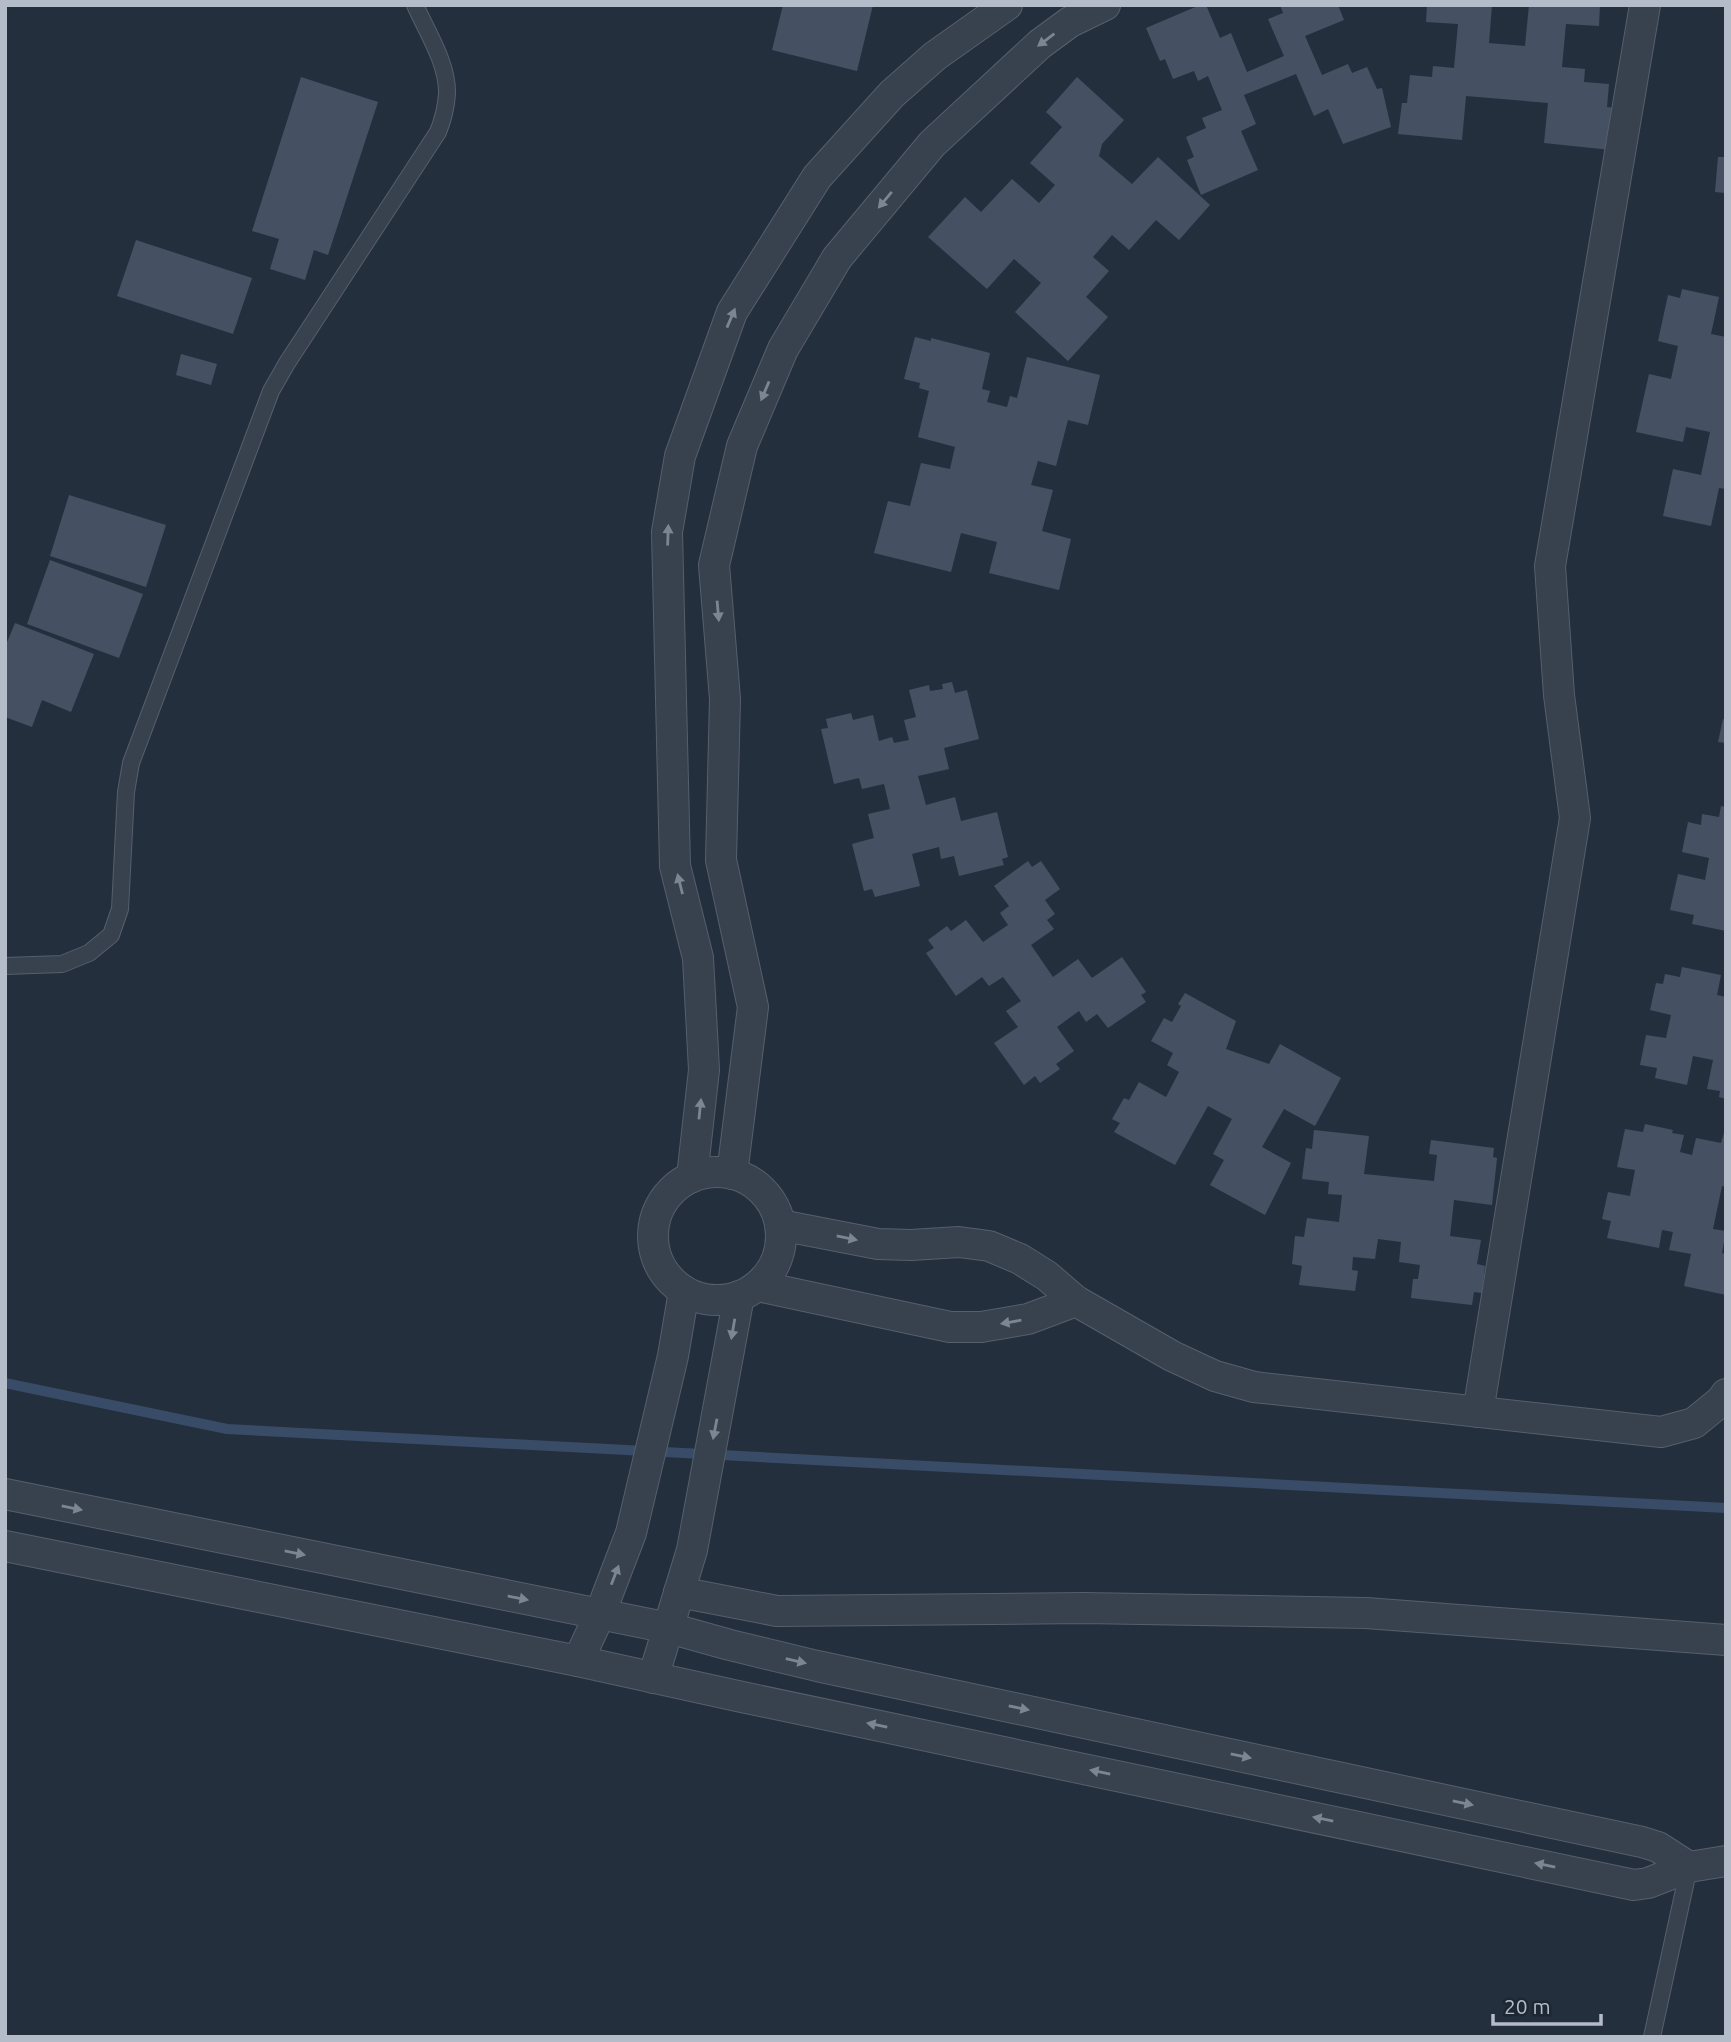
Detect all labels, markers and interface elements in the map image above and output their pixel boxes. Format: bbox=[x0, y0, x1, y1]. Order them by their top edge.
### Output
one-way arrow bbox=[1037, 32, 1055, 46]
one-way arrow bbox=[878, 191, 893, 208]
one-way arrow bbox=[725, 308, 737, 328]
one-way arrow bbox=[759, 381, 770, 402]
one-way arrow bbox=[663, 524, 674, 546]
one-way arrow bbox=[713, 600, 724, 622]
one-way arrow bbox=[674, 873, 685, 895]
one-way arrow bbox=[694, 1098, 705, 1120]
one-way arrow bbox=[836, 1233, 858, 1244]
one-way arrow bbox=[1000, 1317, 1022, 1328]
one-way arrow bbox=[727, 1318, 738, 1340]
one-way arrow bbox=[709, 1418, 720, 1440]
one-way arrow bbox=[61, 1502, 83, 1513]
one-way arrow bbox=[284, 1547, 306, 1558]
one-way arrow bbox=[609, 1565, 620, 1586]
one-way arrow bbox=[507, 1592, 529, 1603]
one-way arrow bbox=[785, 1656, 807, 1667]
one-way arrow bbox=[1008, 1703, 1030, 1714]
one-way arrow bbox=[866, 1720, 888, 1731]
one-way arrow bbox=[1230, 1750, 1252, 1761]
one-way arrow bbox=[1089, 1766, 1111, 1777]
one-way arrow bbox=[1453, 1798, 1475, 1809]
one-way arrow bbox=[1312, 1813, 1334, 1824]
one-way arrow bbox=[1534, 1860, 1556, 1871]
scale bar bbox=[1493, 1982, 1602, 2026]
text: 20 m bbox=[1504, 1994, 1551, 2018]

